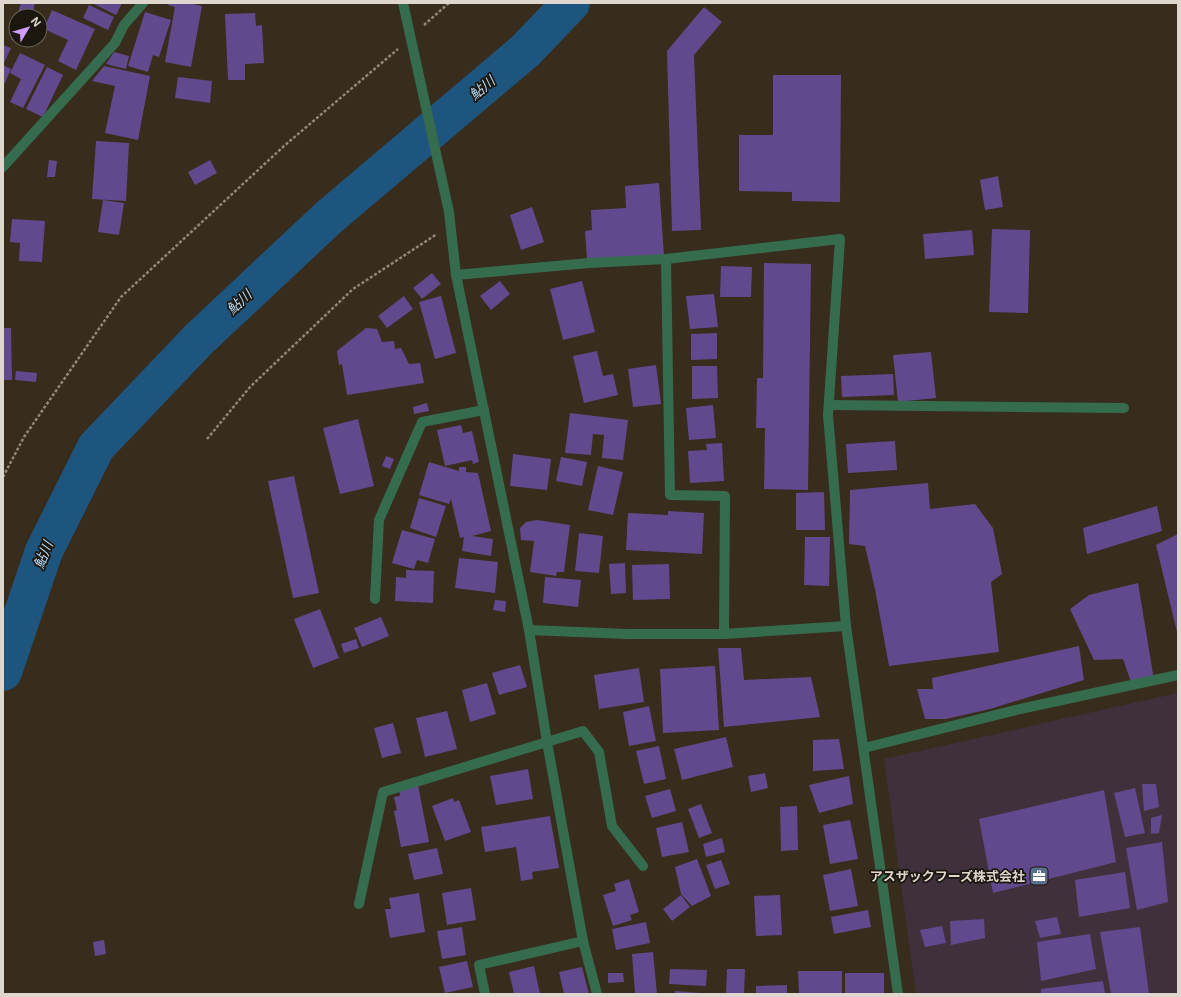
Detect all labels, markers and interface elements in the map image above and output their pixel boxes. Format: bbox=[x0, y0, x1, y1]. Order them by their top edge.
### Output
north arrow bbox=[8, 8, 48, 48]
text: N bbox=[28, 14, 44, 29]
water label: 鮎川 bbox=[465, 71, 499, 103]
water label: 鮎川 bbox=[223, 285, 256, 317]
water label: 鮎川 bbox=[29, 537, 56, 571]
office icon: アスザックフーズ株式会社 bbox=[1028, 865, 1050, 887]
place label: アスザックフーズ株式会社 bbox=[870, 868, 1025, 884]

